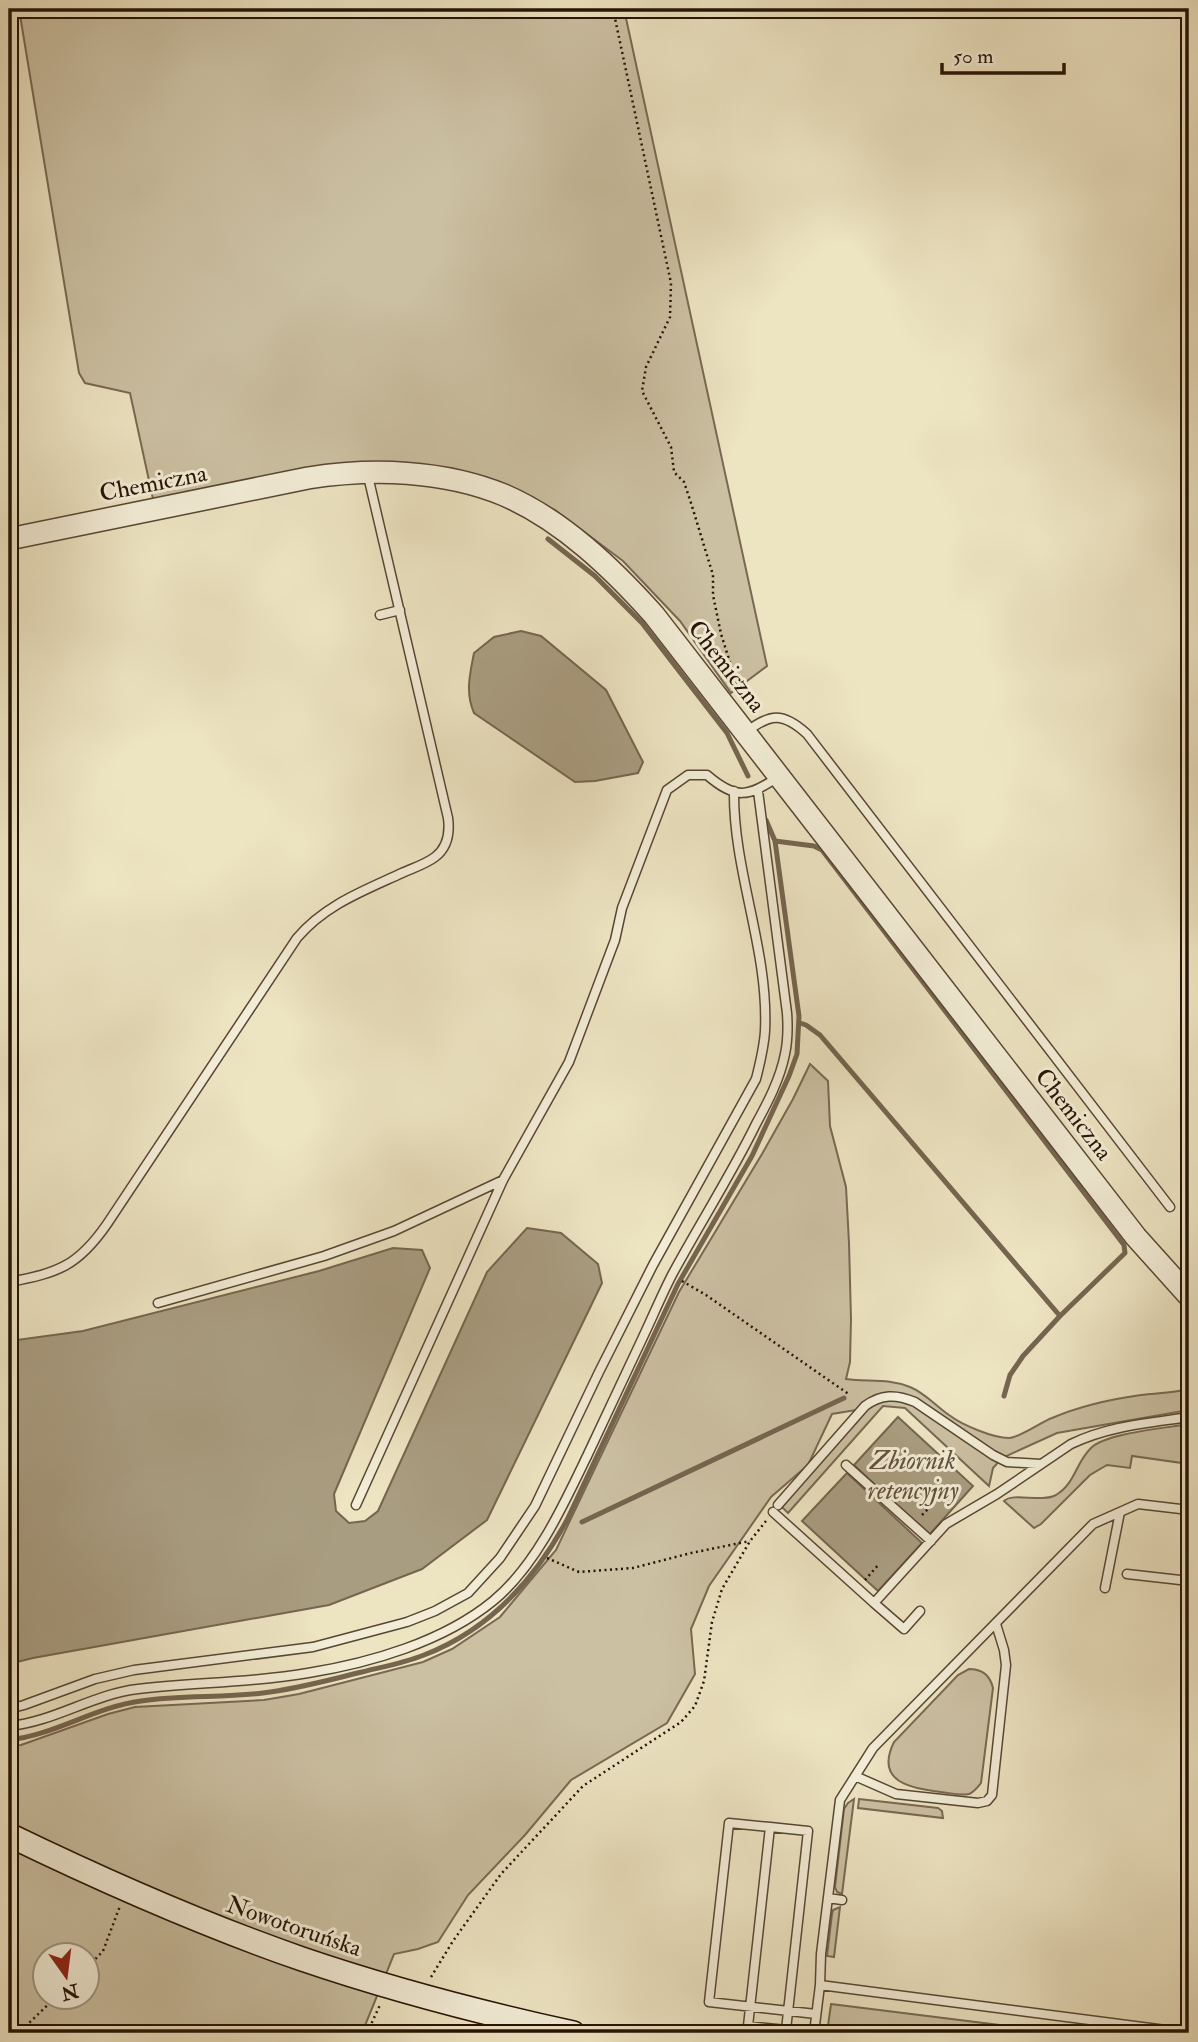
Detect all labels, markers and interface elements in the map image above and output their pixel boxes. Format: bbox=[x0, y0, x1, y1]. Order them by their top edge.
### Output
scale bar bbox=[942, 32, 1065, 76]
text: 50 m bbox=[953, 43, 994, 70]
street label: Chemiczna bbox=[97, 458, 210, 509]
street label: Chemiczna bbox=[681, 614, 773, 720]
street label: Chemiczna bbox=[1028, 1062, 1120, 1168]
water label: Zbiornik retencyjny bbox=[867, 1445, 959, 1507]
street label: Nowotoruńska bbox=[222, 1889, 367, 1964]
north arrow bbox=[32, 1940, 102, 2010]
text: N bbox=[58, 1978, 82, 2005]

